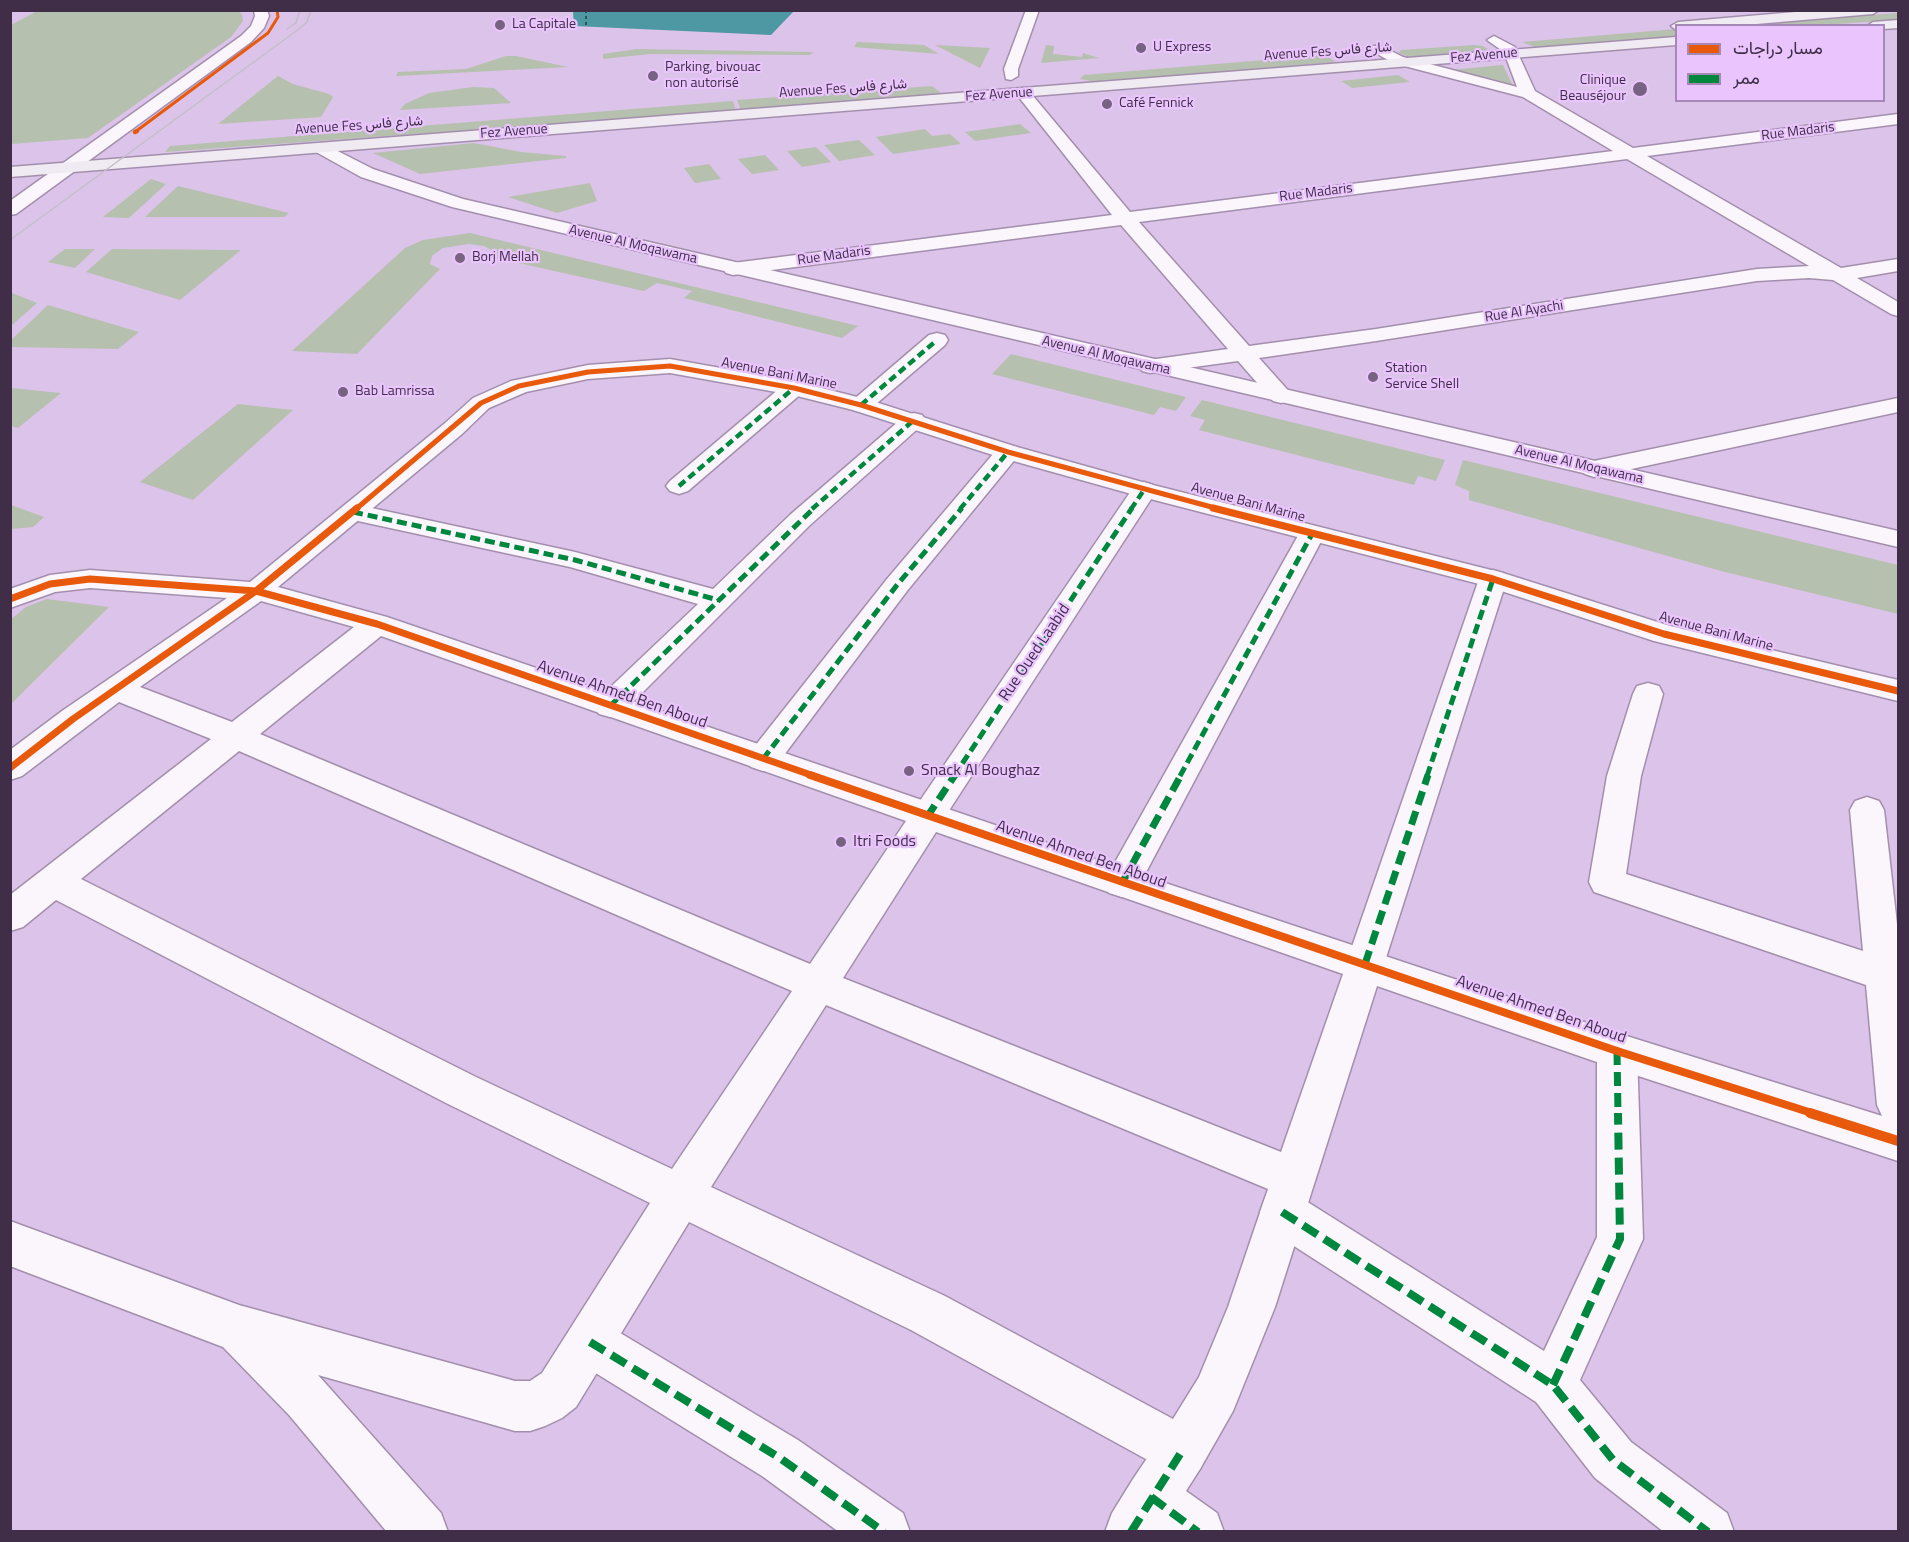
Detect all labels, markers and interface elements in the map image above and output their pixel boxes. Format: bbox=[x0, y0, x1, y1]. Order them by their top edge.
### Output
place label: La Capitale bbox=[512, 17, 576, 33]
marker: La Capitale bbox=[493, 18, 507, 32]
legend bbox=[1675, 24, 1885, 102]
text: مسار دراجات bbox=[1733, 34, 1823, 61]
street label: Avenue Fes شارع فاس bbox=[1263, 39, 1393, 65]
place label: U Express bbox=[1153, 40, 1211, 56]
marker: U Express bbox=[1134, 41, 1148, 55]
street label: Fez Avenue bbox=[1450, 45, 1518, 67]
place label: Parking, bivouac non autorisé bbox=[665, 60, 761, 92]
text: ممر bbox=[1733, 64, 1760, 91]
marker: Parking, bivouac non autorisé bbox=[646, 69, 660, 83]
place label: Clinique Beauséjour bbox=[1560, 73, 1626, 106]
street label: Avenue Fes شارع فاس bbox=[778, 76, 908, 102]
marker: Clinique Beauséjour bbox=[1631, 80, 1649, 98]
street label: Fez Avenue bbox=[965, 84, 1033, 106]
place label: Café Fennick bbox=[1119, 96, 1193, 112]
marker: Café Fennick bbox=[1100, 97, 1114, 111]
street label: Avenue Fes شارع فاس bbox=[294, 113, 424, 139]
street label: Rue Madaris bbox=[1760, 119, 1836, 145]
street label: Fez Avenue bbox=[480, 121, 548, 143]
street label: Rue Madaris bbox=[1278, 180, 1354, 206]
street label: Avenue Al Moqawama bbox=[567, 222, 699, 268]
street label: Rue Madaris bbox=[796, 243, 872, 269]
place label: Borj Mellah bbox=[472, 250, 539, 266]
marker: Borj Mellah bbox=[453, 251, 467, 265]
street label: Rue Al Ayachi bbox=[1484, 298, 1564, 326]
street label: Avenue Al Moqawama bbox=[1040, 333, 1172, 379]
street label: Avenue Bani Marine bbox=[720, 355, 838, 393]
place label: Station Service Shell bbox=[1385, 361, 1459, 394]
marker: Station Service Shell bbox=[1366, 370, 1380, 384]
place label: Bab Lamrissa bbox=[355, 384, 434, 400]
marker: Bab Lamrissa bbox=[336, 385, 350, 399]
street label: Avenue Al Moqawama bbox=[1513, 442, 1645, 488]
street label: Avenue Bani Marine bbox=[1189, 480, 1307, 526]
street label: Rue Oued Laabid bbox=[995, 601, 1075, 705]
street label: Avenue Bani Marine bbox=[1657, 609, 1775, 655]
street label: Avenue Ahmed Ben Aboud bbox=[534, 657, 710, 733]
place label: Snack Al Boughaz bbox=[921, 761, 1040, 781]
marker: Snack Al Boughaz bbox=[902, 764, 916, 778]
street label: Avenue Ahmed Ben Aboud bbox=[993, 817, 1169, 893]
place label: Itri Foods bbox=[853, 832, 916, 852]
marker: Itri Foods bbox=[834, 835, 848, 849]
street label: Avenue Ahmed Ben Aboud bbox=[1453, 972, 1629, 1048]

